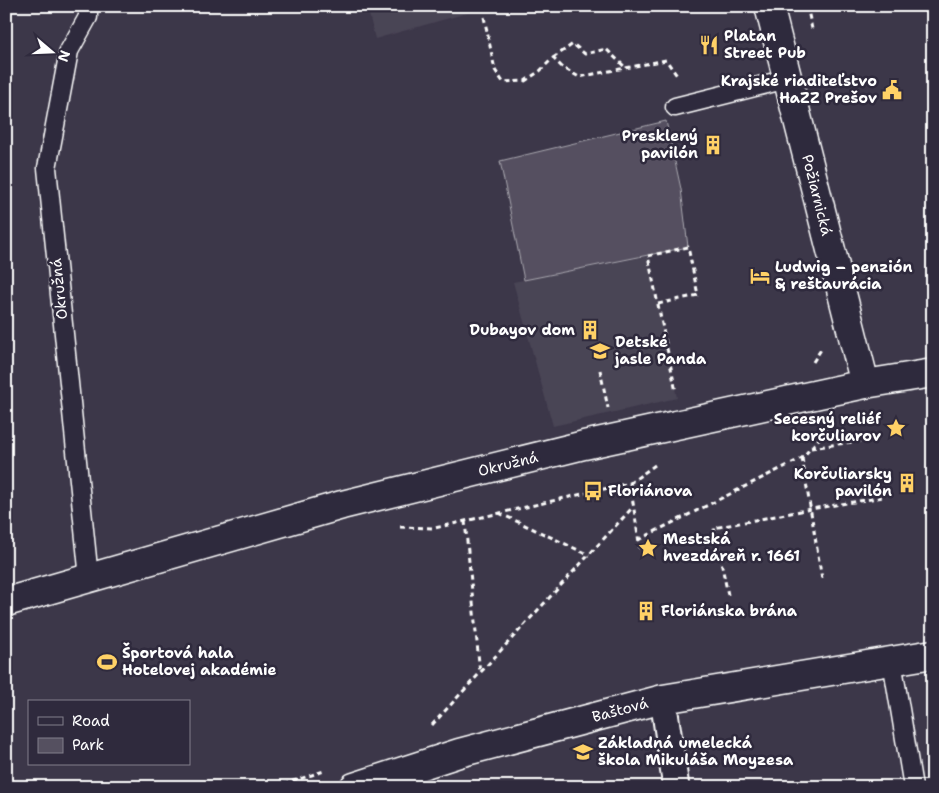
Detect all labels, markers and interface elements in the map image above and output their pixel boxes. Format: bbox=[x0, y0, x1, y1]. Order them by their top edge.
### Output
place label: Platan Street Pub bbox=[724, 26, 806, 63]
north arrow bbox=[28, 28, 78, 78]
restaurant icon: Platan Street Pub bbox=[698, 34, 720, 56]
text: N bbox=[54, 48, 75, 64]
place label: Krajské riaditeľstvo HaZZ Prešov bbox=[721, 71, 877, 108]
public building icon: Krajské riaditeľstvo HaZZ Prešov bbox=[881, 79, 903, 101]
place label: Presklený pavilón bbox=[622, 126, 698, 163]
building icon: Presklený pavilón bbox=[702, 134, 724, 156]
street label: Požiarnická bbox=[797, 152, 837, 238]
street label: Okružná bbox=[46, 257, 72, 320]
place label: Ludwig – penzión & reštaurácia bbox=[775, 257, 913, 294]
hotel icon: Ludwig – penzión & reštaurácia bbox=[749, 265, 771, 287]
building icon: Dubayov dom bbox=[579, 319, 601, 341]
place label: Dubayov dom bbox=[469, 320, 575, 340]
place label: Detské jasle Panda bbox=[614, 332, 707, 369]
school or university icon: Detské jasle Panda bbox=[589, 340, 611, 362]
place label: Secesný reliéf korčuliarov bbox=[774, 409, 881, 446]
place icon: Secesný reliéf korčuliarov bbox=[885, 417, 907, 439]
street label: Okružná bbox=[476, 447, 541, 481]
place label: Korčuliarsky pavilón bbox=[794, 464, 892, 501]
building icon: Korčuliarsky pavilón bbox=[896, 472, 918, 494]
bus stop icon: Floriánova bbox=[582, 480, 604, 502]
place label: Floriánova bbox=[608, 481, 693, 501]
place label: Mestská hvezdáreň r. 1661 bbox=[663, 529, 800, 566]
place icon: Mestská hvezdáreň r. 1661 bbox=[637, 537, 659, 559]
building icon: Floriánska brána bbox=[635, 600, 657, 622]
place label: Floriánska brána bbox=[661, 601, 798, 621]
place label: Športová hala Hotelovej akadémie bbox=[122, 642, 277, 680]
sports icon: Športová hala Hotelovej akadémie bbox=[96, 651, 118, 673]
street label: Baštová bbox=[590, 693, 651, 727]
legend bbox=[28, 700, 190, 766]
text: Road bbox=[72, 711, 110, 731]
place label: Základná umelecká škola Mikuláša Moyzesa bbox=[598, 733, 794, 770]
text: Park bbox=[72, 735, 104, 755]
school or university icon: Základná umelecká škola Mikuláša Moyzesa bbox=[572, 741, 594, 763]

